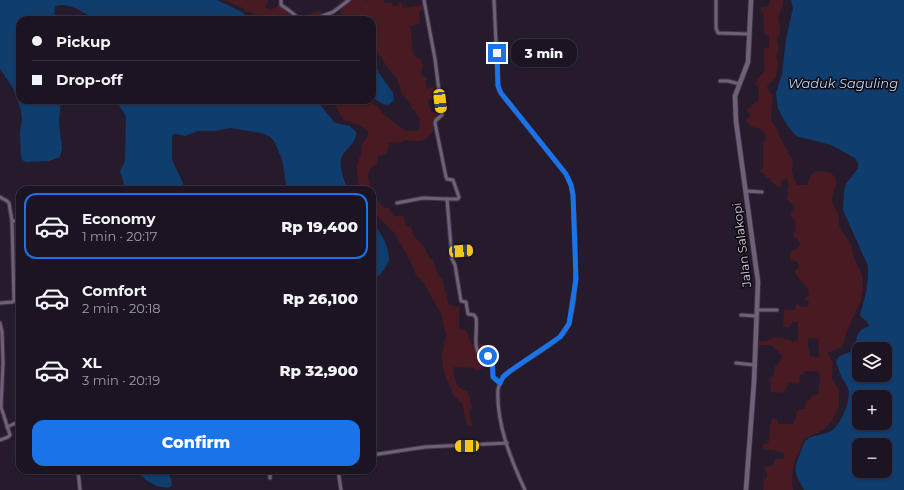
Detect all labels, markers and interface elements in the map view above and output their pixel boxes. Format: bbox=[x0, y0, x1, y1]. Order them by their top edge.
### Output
text: Pickup bbox=[56, 32, 111, 51]
callout: 3 min bbox=[511, 39, 577, 67]
route end bbox=[488, 44, 506, 62]
text: 3 min bbox=[525, 45, 563, 61]
text: Drop-off bbox=[56, 70, 123, 89]
water label: Waduk Saguling bbox=[788, 75, 898, 91]
car bbox=[433, 88, 447, 114]
street label: Jalan Salakopi bbox=[729, 202, 754, 289]
icon: car bbox=[34, 208, 70, 244]
text: Economy bbox=[82, 209, 155, 228]
text: Rp 19,400 bbox=[281, 217, 358, 236]
text: 1 min · 20:17 bbox=[82, 228, 157, 244]
car bbox=[449, 244, 473, 258]
icon: car bbox=[34, 280, 70, 316]
text: Comfort bbox=[82, 281, 147, 300]
text: Rp 26,100 bbox=[283, 289, 358, 308]
text: 2 min · 20:18 bbox=[82, 300, 161, 316]
map controls bbox=[852, 342, 892, 478]
button: layers bbox=[852, 342, 892, 382]
route start bbox=[479, 347, 497, 365]
icon: car bbox=[34, 352, 70, 388]
text: XL bbox=[82, 353, 101, 372]
text: Rp 32,900 bbox=[279, 361, 358, 380]
text: 3 min · 20:19 bbox=[82, 372, 160, 388]
button: + bbox=[852, 390, 892, 430]
button: Confirm bbox=[32, 420, 360, 466]
button: − bbox=[852, 438, 892, 478]
car bbox=[455, 440, 479, 452]

